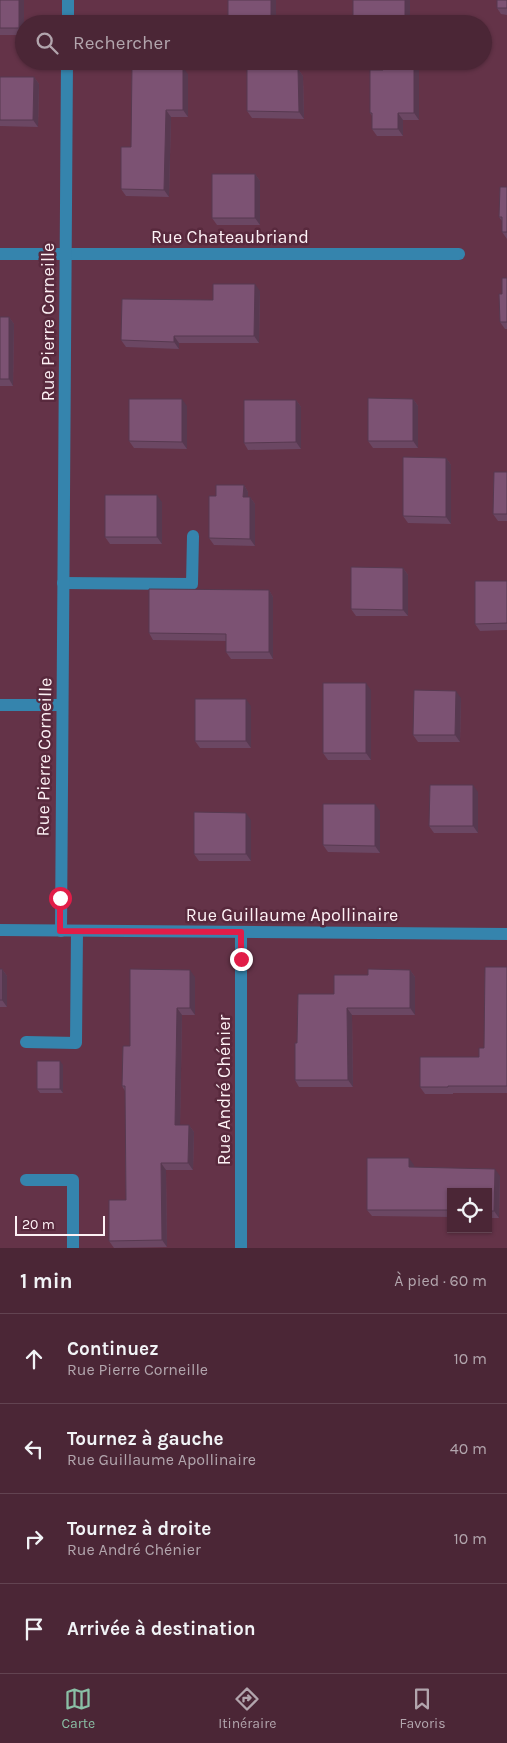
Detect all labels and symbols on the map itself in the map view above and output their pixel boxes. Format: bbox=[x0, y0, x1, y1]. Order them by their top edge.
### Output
street label: Rue Chateaubriand bbox=[151, 226, 309, 248]
street label: Rue Pierre Corneille bbox=[37, 243, 59, 401]
street label: Rue Pierre Corneille bbox=[32, 677, 56, 837]
route start bbox=[49, 887, 72, 910]
street label: Rue Guillaume Apollinaire bbox=[186, 904, 398, 926]
route end bbox=[230, 948, 253, 971]
street label: Rue André Chénier bbox=[213, 1014, 235, 1165]
scale bar bbox=[15, 1213, 105, 1236]

